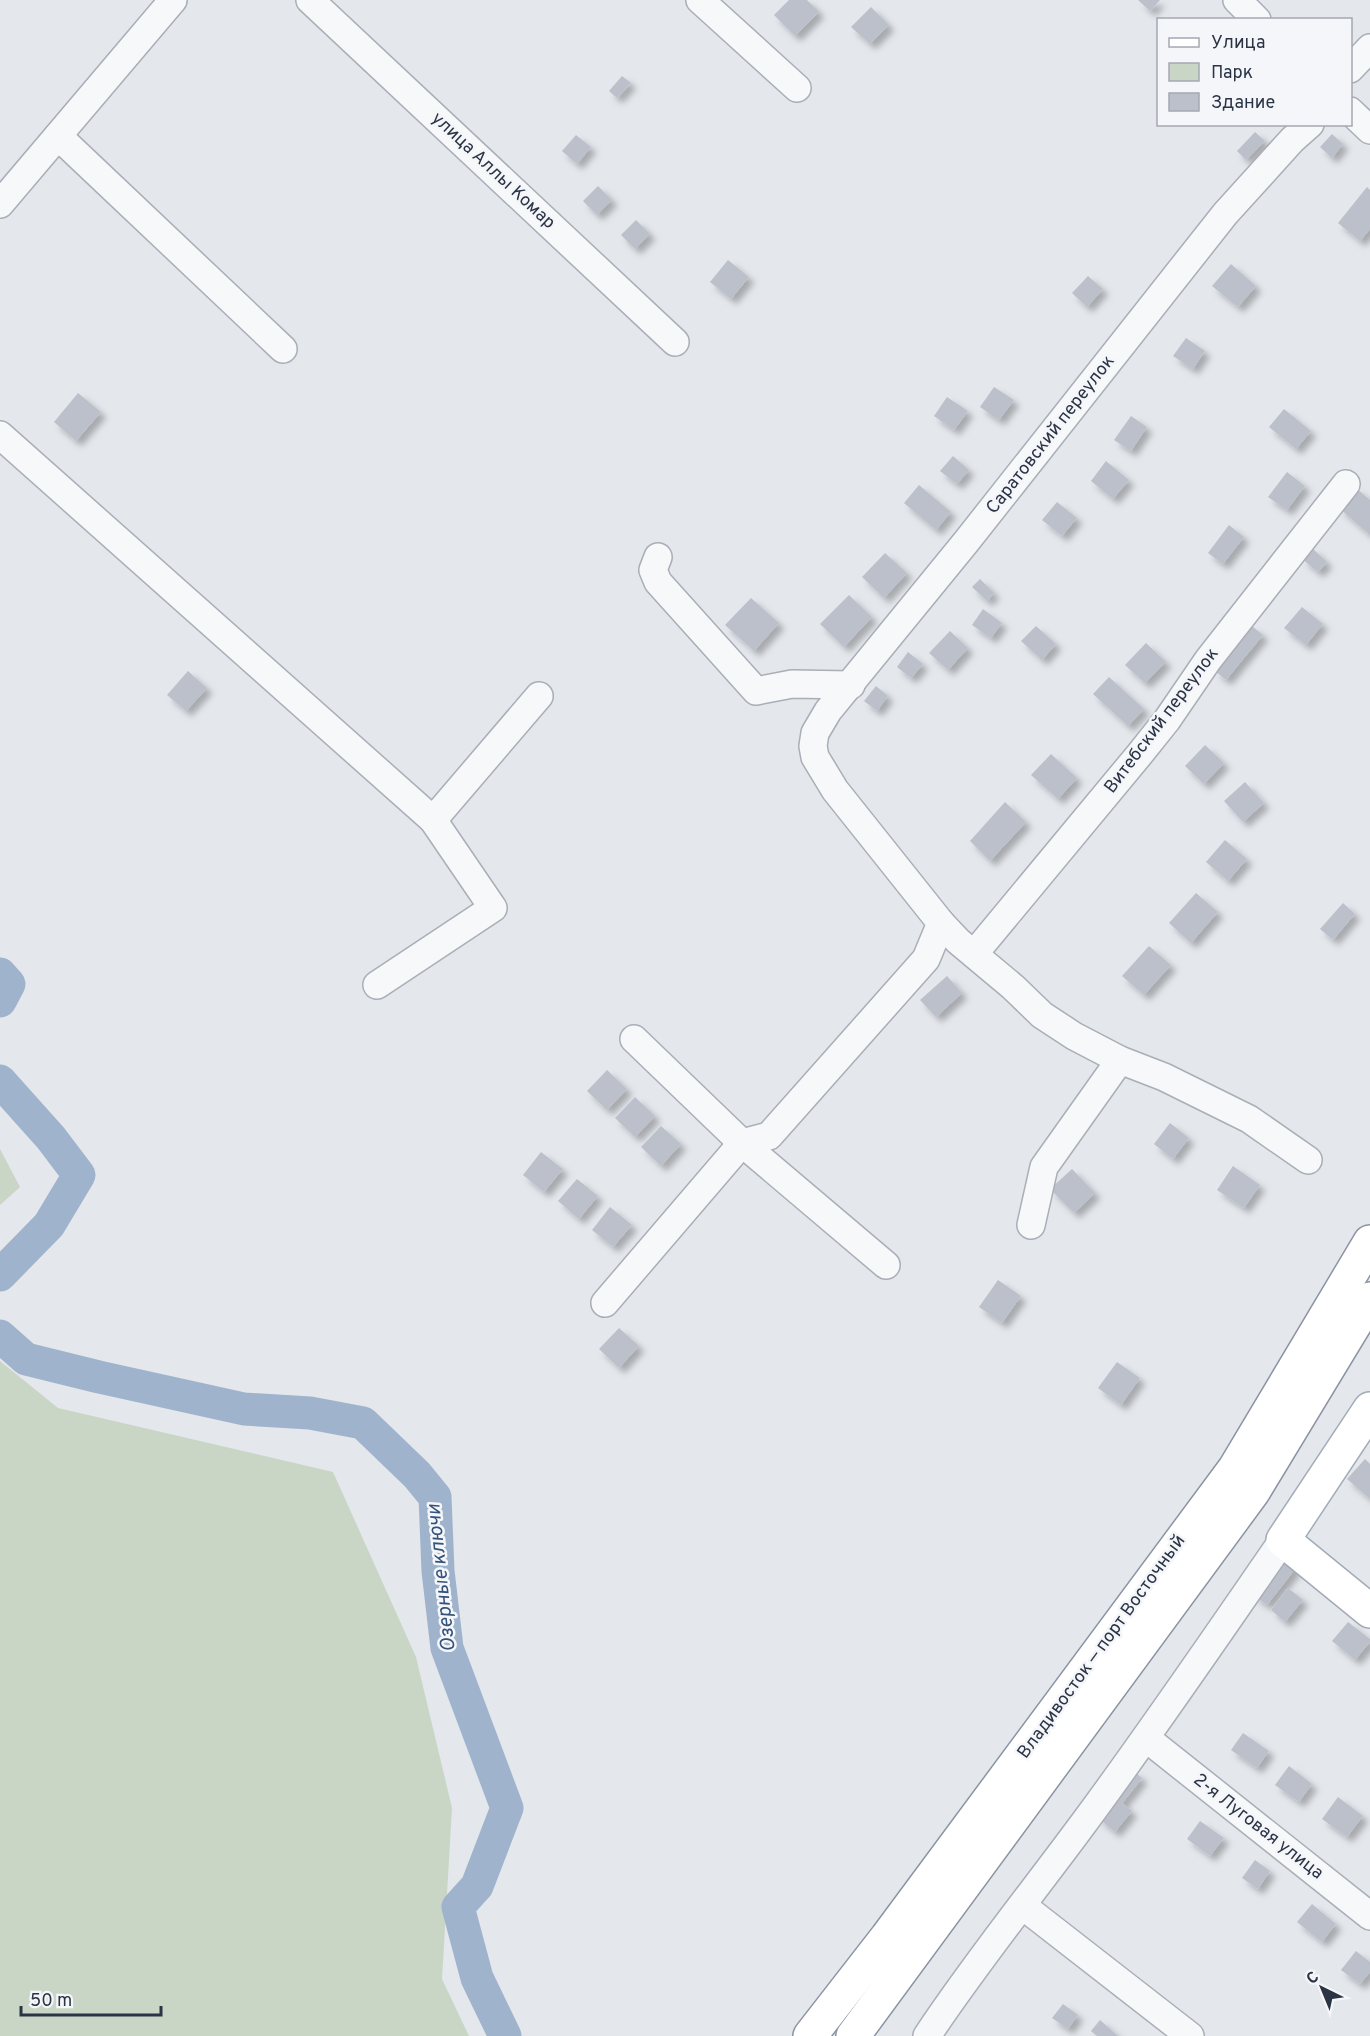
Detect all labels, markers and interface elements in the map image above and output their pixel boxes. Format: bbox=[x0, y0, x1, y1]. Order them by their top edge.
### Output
legend bbox=[1157, 18, 1352, 126]
text: Улица bbox=[1211, 32, 1265, 55]
text: Парк bbox=[1211, 62, 1253, 85]
text: Здание bbox=[1211, 92, 1275, 115]
street label: улица Аллы Комар bbox=[426, 107, 560, 235]
street label: Саратовский переулок bbox=[982, 351, 1120, 519]
street label: Витебский переулок bbox=[1100, 643, 1224, 799]
water label: Озерные ключи bbox=[421, 1502, 463, 1653]
street label: Владивосток — порт Восточный bbox=[1013, 1530, 1191, 1764]
street label: 2-я Луговая улица bbox=[1188, 1769, 1328, 1885]
north arrow bbox=[1292, 1958, 1352, 2018]
text: С bbox=[1303, 1968, 1324, 1989]
scale bar bbox=[21, 1979, 160, 2017]
text: 50 m bbox=[30, 1990, 72, 2013]

